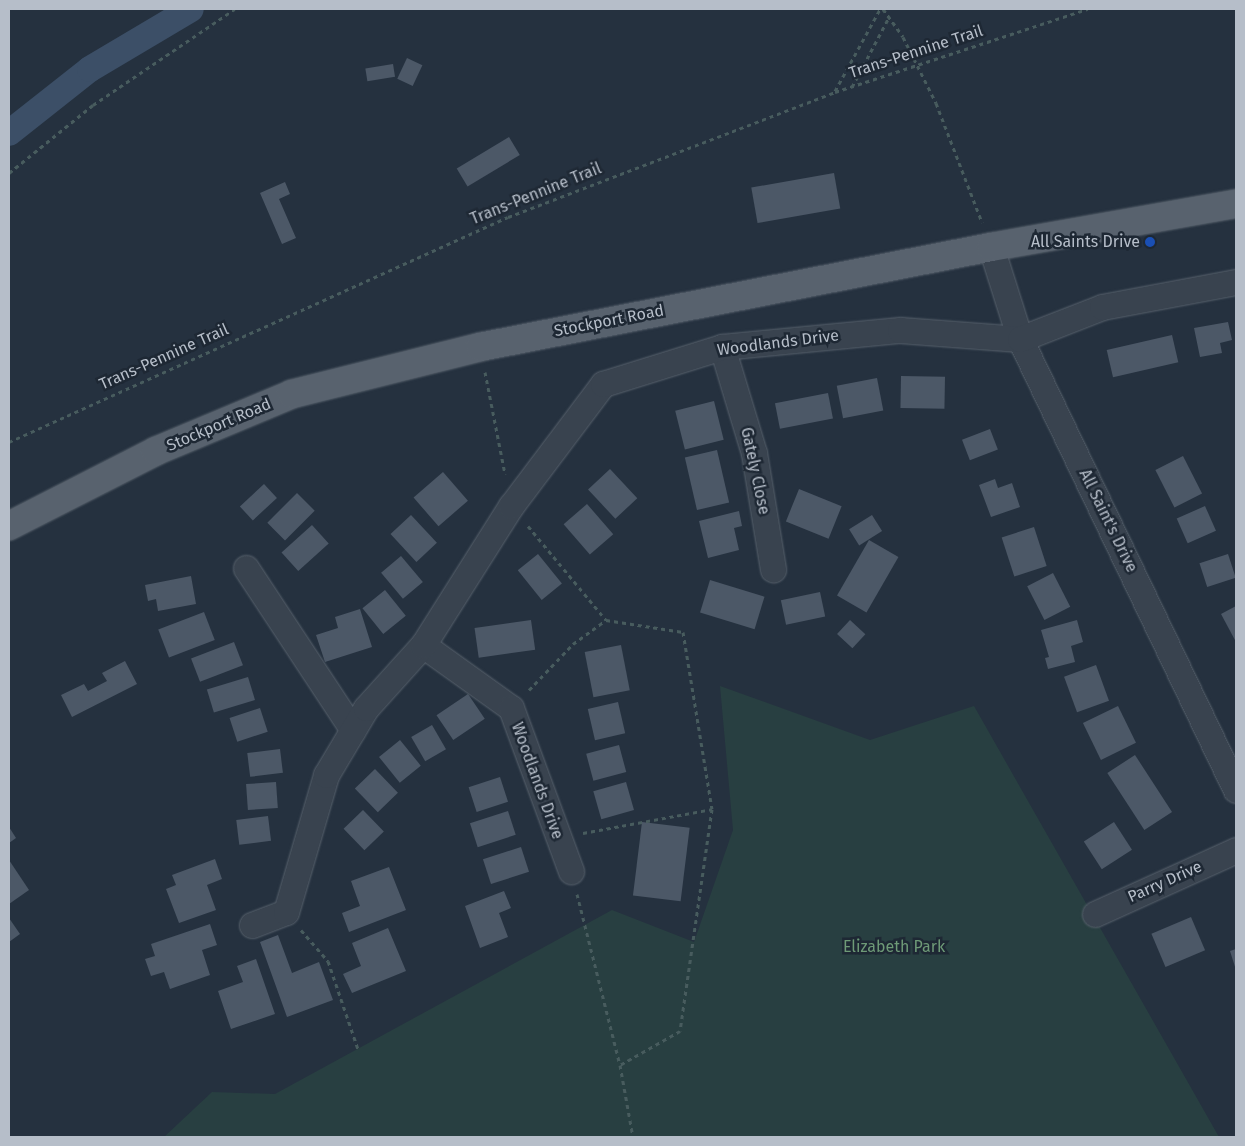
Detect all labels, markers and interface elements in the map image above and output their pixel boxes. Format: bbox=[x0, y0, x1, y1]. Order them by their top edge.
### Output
street label: Trans-Pennine Trail bbox=[847, 21, 985, 83]
street label: Trans-Pennine Trail bbox=[468, 159, 604, 229]
place label: All Saints Drive bbox=[1031, 232, 1140, 252]
marker: All Saints Drive bbox=[1144, 236, 1156, 248]
street label: Stockport Road bbox=[553, 301, 665, 341]
street label: Trans-Pennine Trail bbox=[96, 320, 232, 394]
street label: Woodlands Drive bbox=[716, 326, 840, 360]
street label: Stockport Road bbox=[164, 394, 274, 456]
street label: Gately Close bbox=[736, 426, 774, 516]
street label: All Saint's Drive bbox=[1075, 466, 1141, 576]
street label: Woodlands Drive bbox=[507, 720, 567, 842]
street label: Parry Drive bbox=[1125, 857, 1205, 907]
park label: Elizabeth Park bbox=[843, 937, 945, 957]

